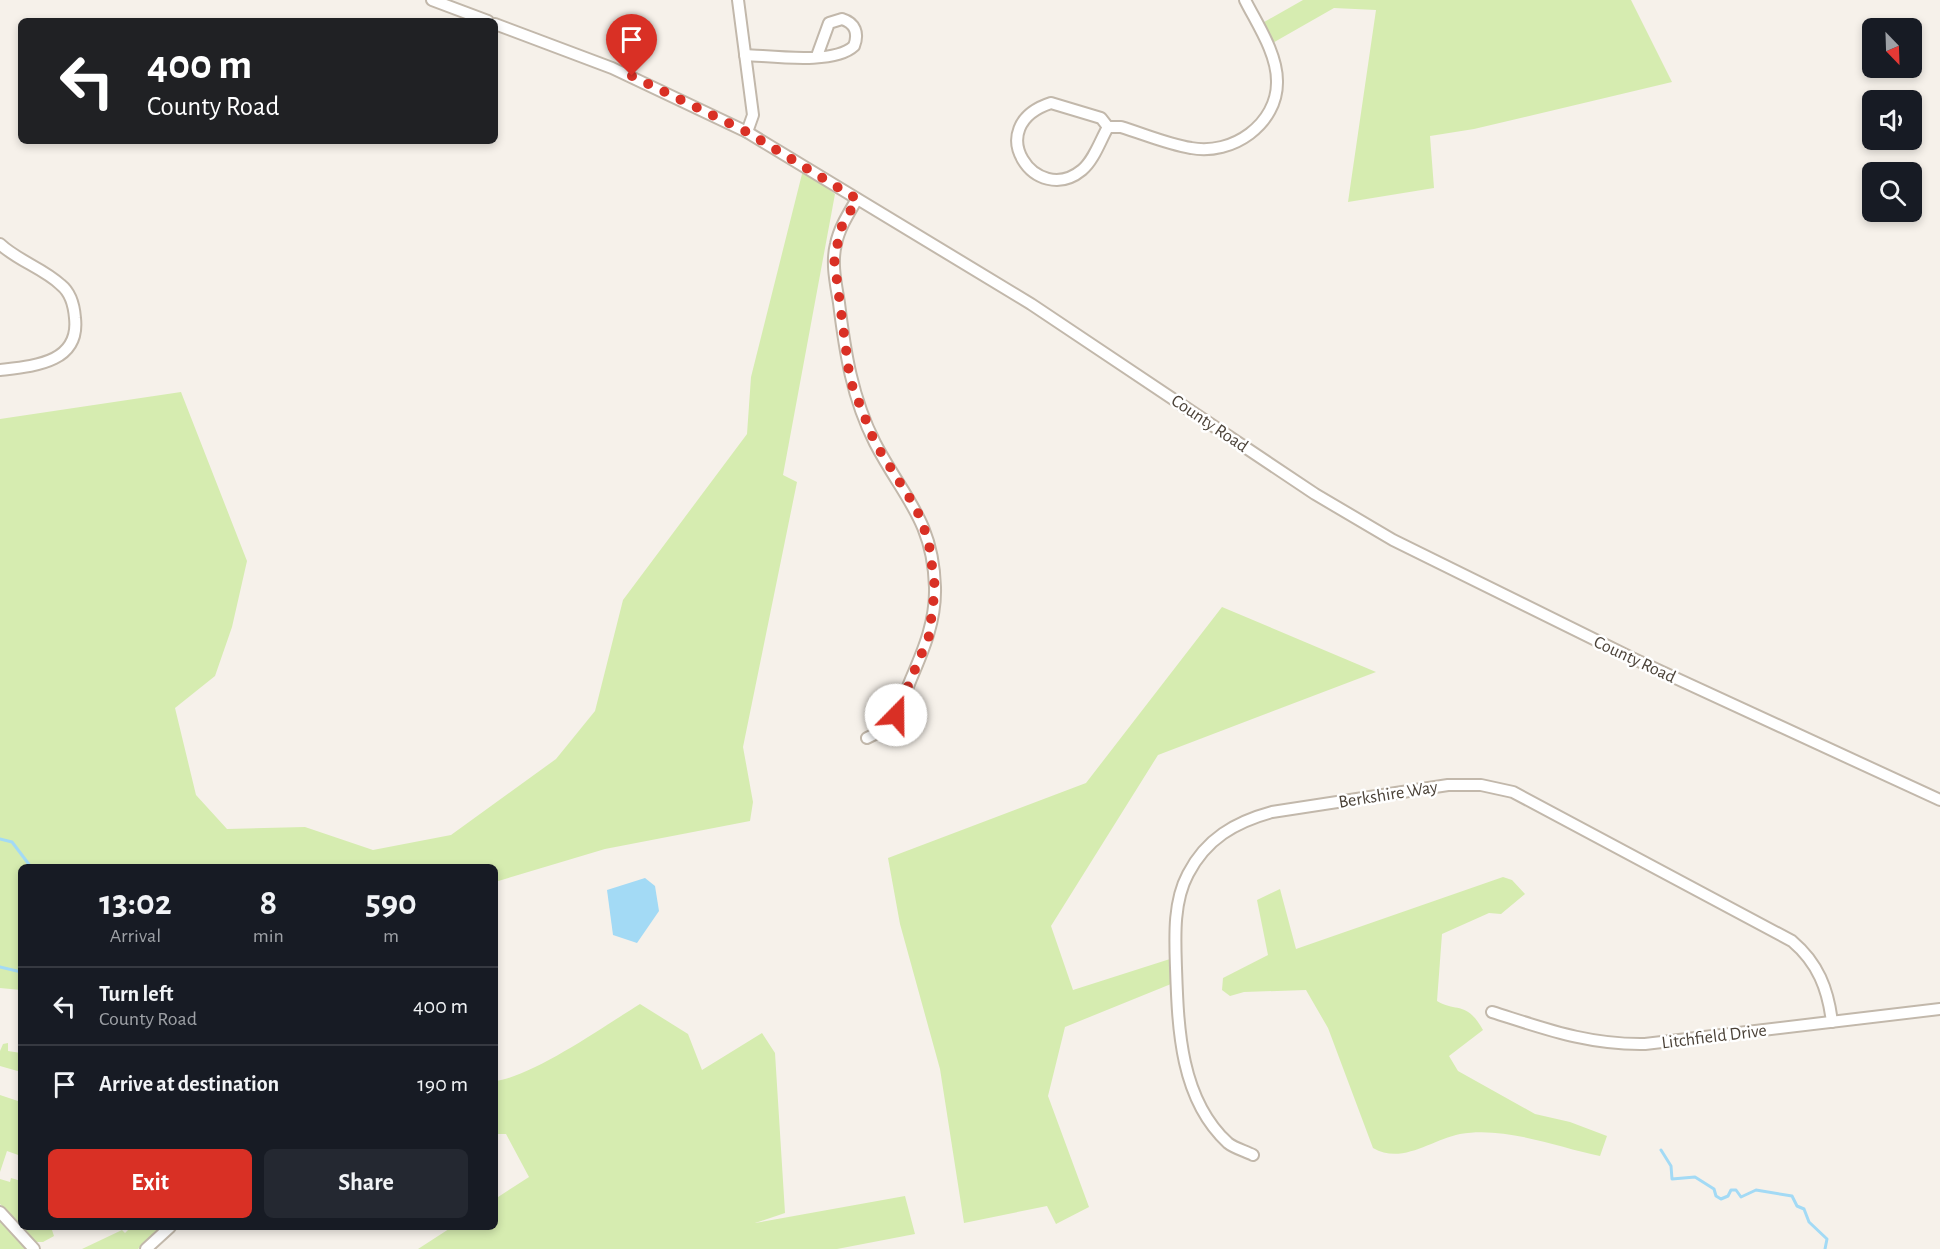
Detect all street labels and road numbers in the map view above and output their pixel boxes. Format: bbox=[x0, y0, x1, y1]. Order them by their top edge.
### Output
street label: County Road bbox=[1168, 392, 1251, 456]
street label: County Road bbox=[1591, 633, 1678, 687]
street label: Berkshire Way bbox=[1337, 778, 1439, 812]
street label: Litchfield Drive bbox=[1660, 1022, 1768, 1052]

